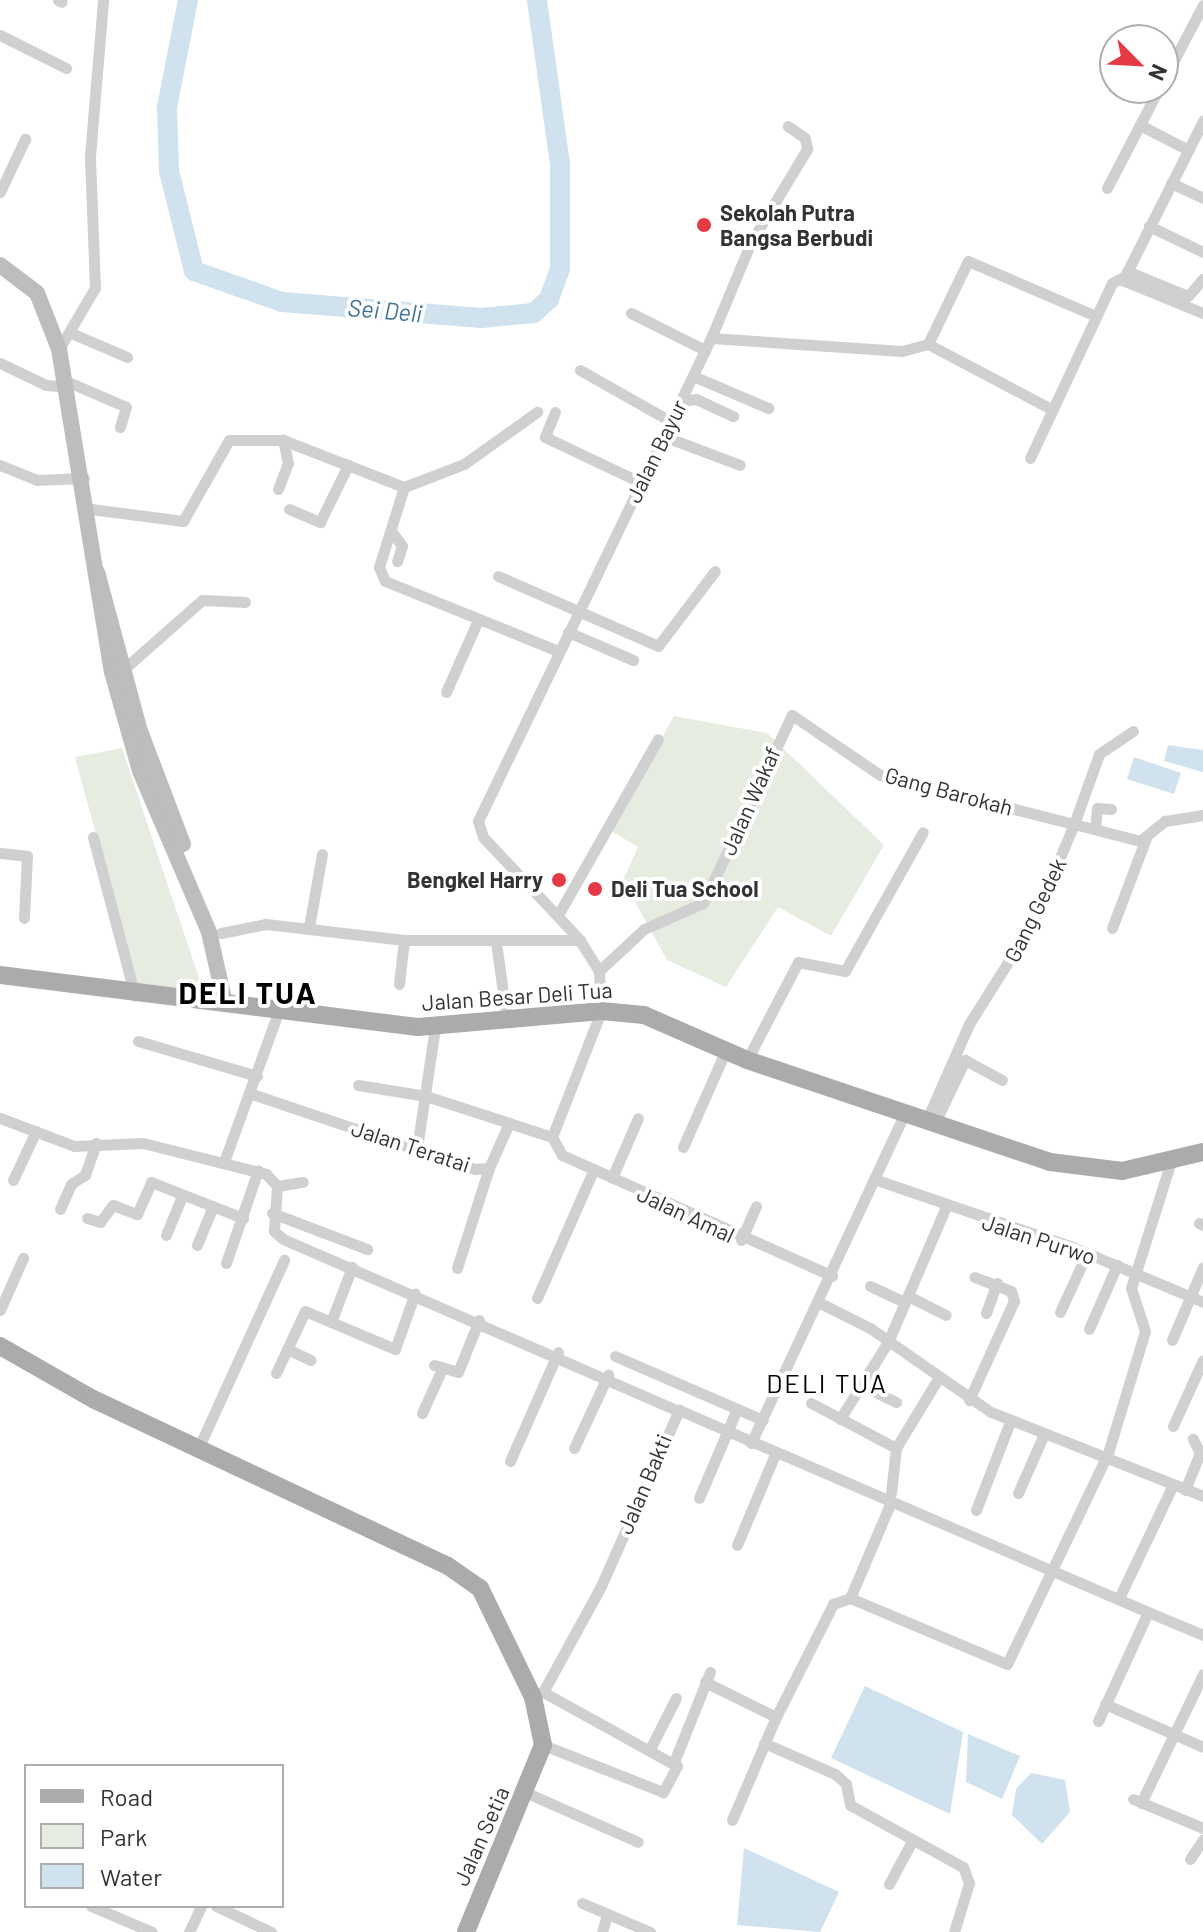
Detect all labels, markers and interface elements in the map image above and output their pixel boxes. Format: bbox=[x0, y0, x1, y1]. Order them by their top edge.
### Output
north arrow bbox=[1099, 24, 1179, 104]
text: N bbox=[1144, 61, 1174, 85]
place label: Sekolah Putra Bangsa Berbudi bbox=[720, 199, 873, 250]
marker: Sekolah Putra Bangsa Berbudi bbox=[695, 216, 713, 234]
water label: Sei Deli bbox=[347, 292, 423, 328]
street label: Jalan Bayur bbox=[620, 395, 692, 507]
street label: Jalan Wakaf bbox=[714, 743, 786, 859]
street label: Gang Barokah bbox=[882, 761, 1016, 821]
street label: Gang Gedek bbox=[998, 854, 1072, 966]
place label: Bengkel Harry bbox=[407, 867, 543, 893]
marker: Bengkel Harry bbox=[550, 871, 568, 889]
place label: Deli Tua School bbox=[611, 876, 759, 902]
marker: Deli Tua School bbox=[586, 880, 604, 898]
district label: DELI TUA bbox=[178, 974, 318, 1010]
street label: Jalan Besar Deli Tua bbox=[421, 976, 613, 1016]
street label: Jalan Teratai bbox=[348, 1114, 474, 1178]
street label: Jalan Amal bbox=[633, 1180, 739, 1248]
street label: Jalan Purwo bbox=[979, 1208, 1099, 1270]
district label: DELI TUA bbox=[766, 1367, 888, 1399]
street label: Jalan Bakti bbox=[611, 1430, 677, 1538]
legend bbox=[24, 1764, 284, 1908]
text: Road bbox=[100, 1782, 153, 1811]
street label: Jalan Setia bbox=[447, 1782, 515, 1890]
text: Park bbox=[100, 1822, 147, 1851]
text: Water bbox=[100, 1862, 162, 1891]

